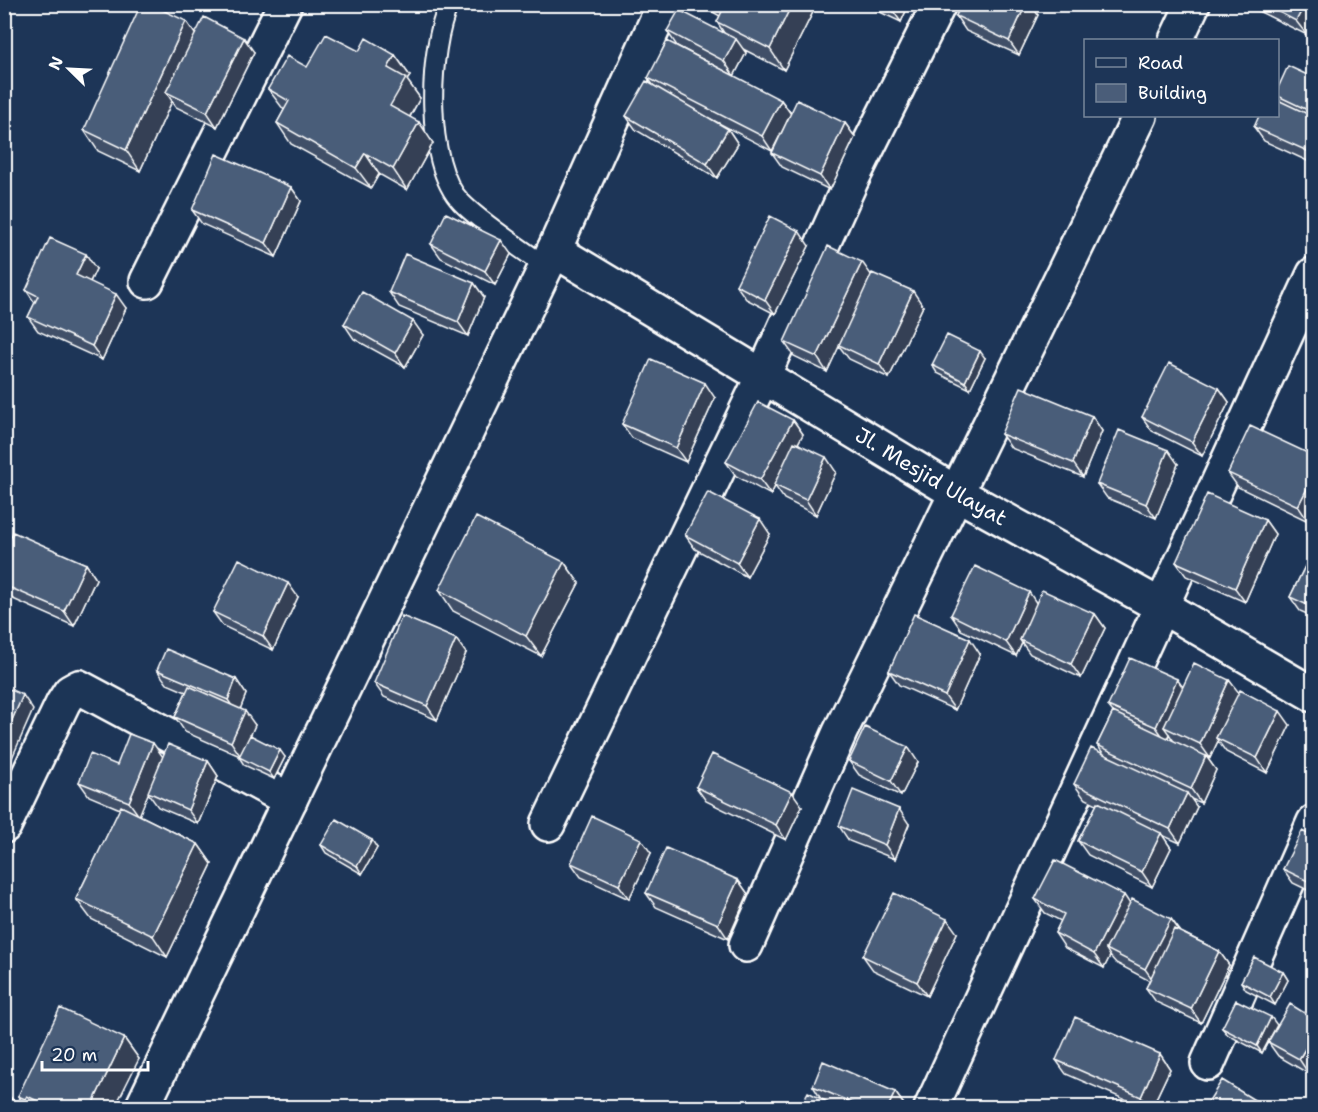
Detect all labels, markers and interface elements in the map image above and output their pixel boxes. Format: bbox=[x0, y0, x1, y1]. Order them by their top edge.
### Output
north arrow bbox=[39, 39, 99, 99]
legend bbox=[1084, 39, 1279, 117]
text: Road bbox=[1138, 51, 1183, 75]
text: N bbox=[44, 53, 68, 73]
text: Building bbox=[1138, 81, 1207, 105]
street label: Jl. Mesjid Ulayat bbox=[850, 421, 1012, 532]
scale bar bbox=[42, 1034, 148, 1072]
text: 20 m bbox=[51, 1043, 97, 1067]

